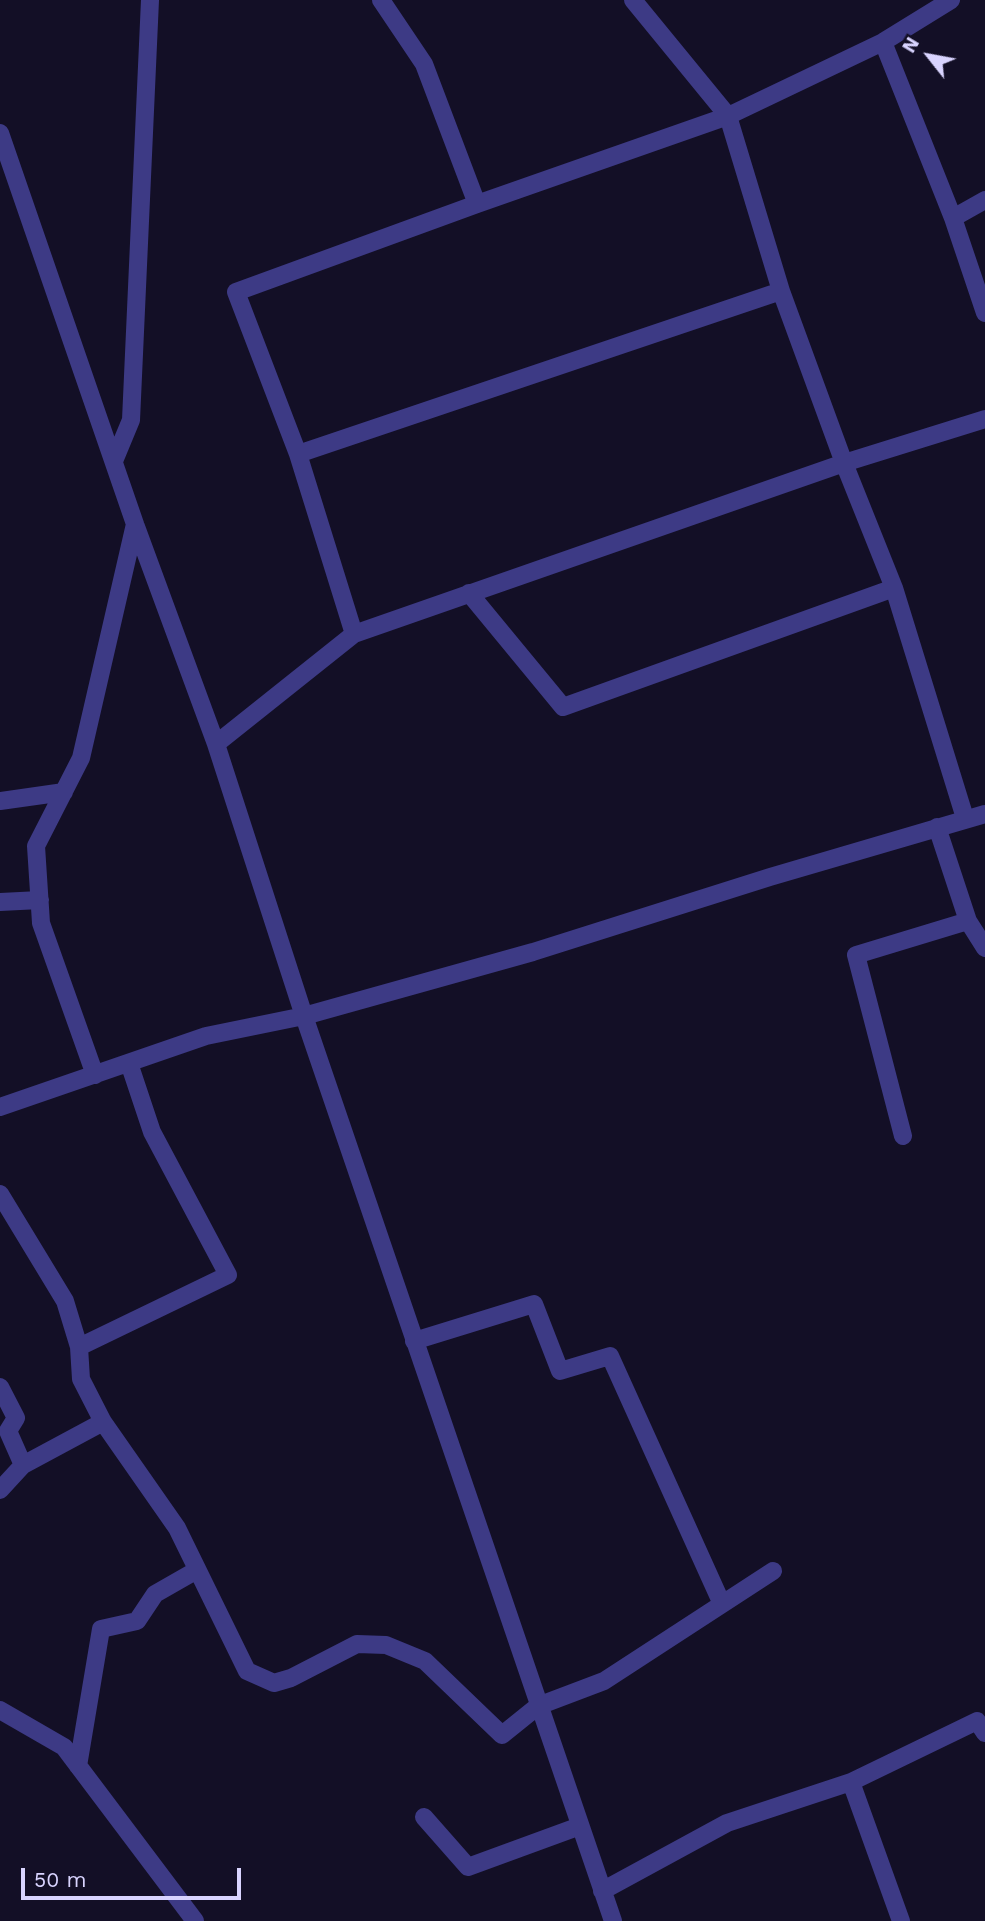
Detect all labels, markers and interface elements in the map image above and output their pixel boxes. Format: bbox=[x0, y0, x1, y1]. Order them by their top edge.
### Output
north arrow bbox=[894, 21, 964, 91]
text: N bbox=[897, 33, 924, 57]
scale bar bbox=[24, 1854, 245, 1898]
text: 50 m bbox=[34, 1867, 86, 1892]

